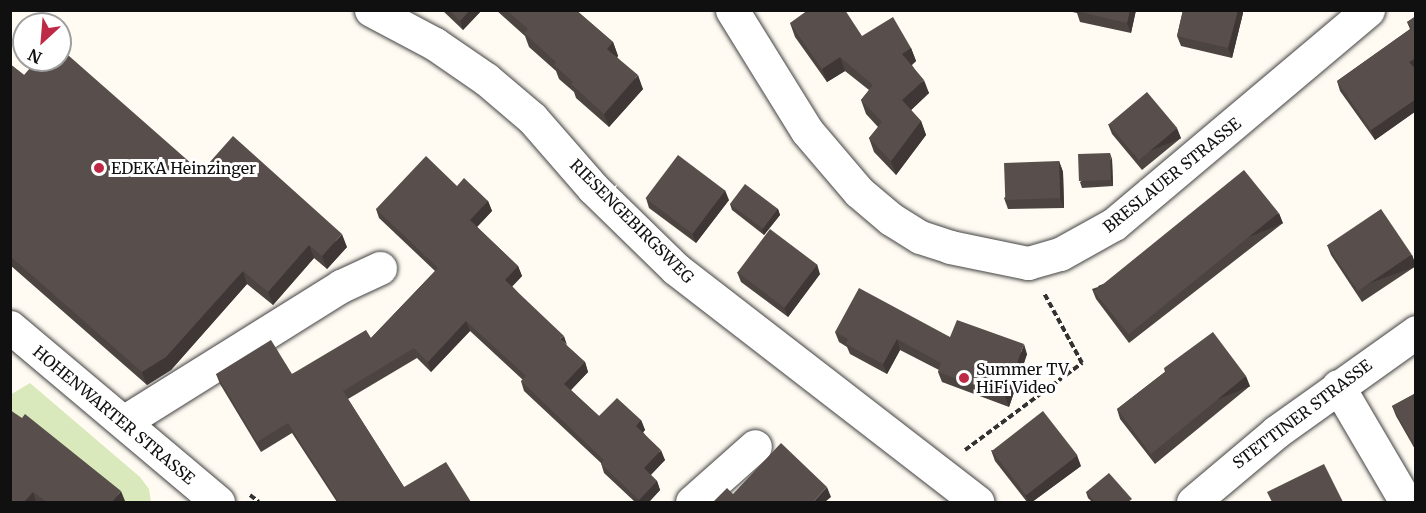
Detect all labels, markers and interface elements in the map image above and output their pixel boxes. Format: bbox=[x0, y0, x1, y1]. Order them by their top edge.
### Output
north arrow bbox=[12, 12, 72, 72]
text: N bbox=[25, 45, 45, 68]
street label: BRESLAUER STRASSE bbox=[1099, 114, 1245, 236]
street label: RIESENGEBIRGSWEG bbox=[566, 155, 698, 287]
place label: EDEKA Heinzinger bbox=[111, 158, 256, 178]
marker: EDEKA Heinzinger bbox=[92, 161, 106, 175]
street label: HOHENWARTER STRASSE bbox=[29, 342, 199, 488]
street label: STETTINER STRASSE bbox=[1229, 355, 1375, 473]
place label: Summer TV HiFi Video bbox=[976, 359, 1069, 397]
marker: Summer TV HiFi Video bbox=[957, 371, 971, 385]

